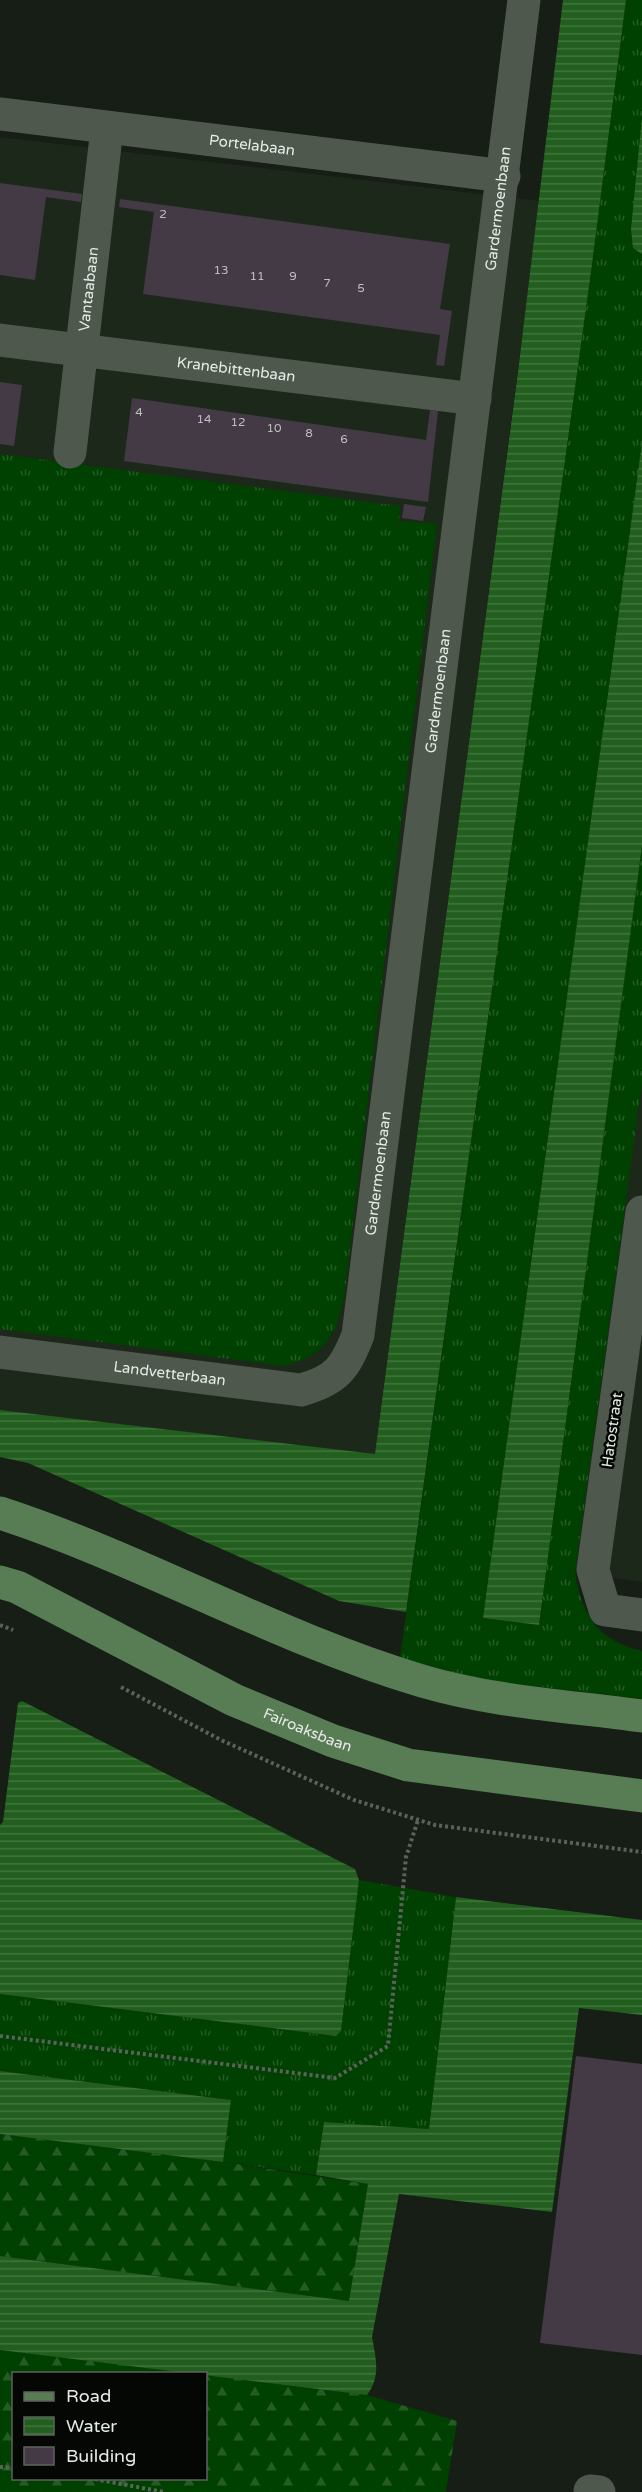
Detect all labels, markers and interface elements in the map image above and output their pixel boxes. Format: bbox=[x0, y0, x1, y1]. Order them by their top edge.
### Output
street label: Portelabaan bbox=[208, 131, 296, 159]
street label: Gardermoenbaan bbox=[481, 145, 515, 272]
house number: 2 bbox=[159, 207, 167, 221]
street label: Vantaabaan bbox=[75, 246, 102, 332]
house number: 13 bbox=[213, 263, 229, 277]
house number: 11 bbox=[249, 269, 265, 283]
house number: 9 bbox=[289, 269, 297, 283]
house number: 7 bbox=[323, 276, 331, 290]
house number: 5 bbox=[357, 281, 365, 295]
street label: Kranebittenbaan bbox=[176, 353, 297, 386]
house number: 4 bbox=[135, 405, 143, 419]
house number: 14 bbox=[196, 412, 212, 426]
house number: 12 bbox=[230, 415, 246, 429]
house number: 10 bbox=[266, 421, 282, 435]
house number: 8 bbox=[305, 426, 313, 440]
house number: 6 bbox=[340, 432, 348, 446]
street label: Gardermoenbaan bbox=[421, 628, 455, 754]
street label: Gardermoenbaan bbox=[361, 1110, 395, 1236]
street label: Landvetterbaan bbox=[112, 1357, 227, 1389]
street label: Hatostraat bbox=[598, 1391, 626, 1469]
street label: Fairoaksbaan bbox=[261, 1704, 354, 1756]
legend bbox=[12, 2372, 207, 2480]
text: Road bbox=[66, 2385, 111, 2407]
text: Water bbox=[66, 2415, 117, 2437]
text: Building bbox=[66, 2445, 136, 2467]

